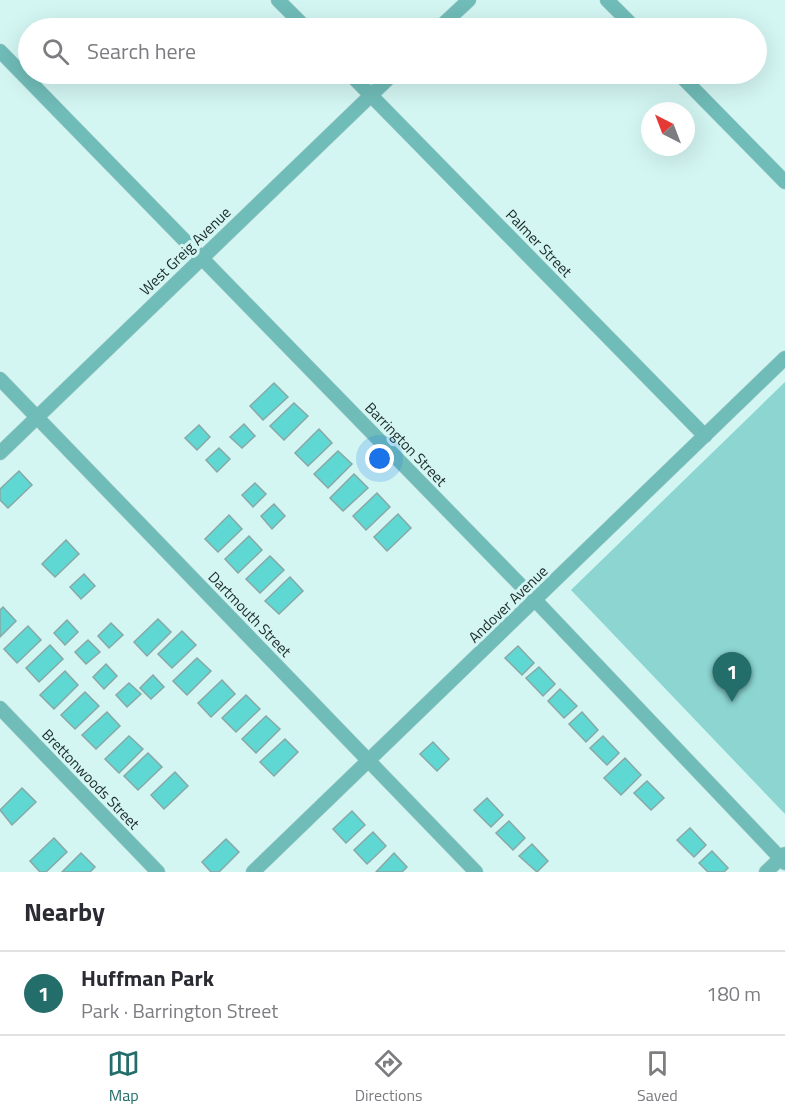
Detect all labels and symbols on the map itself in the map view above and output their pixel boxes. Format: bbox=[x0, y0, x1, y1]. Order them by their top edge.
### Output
north arrow bbox=[641, 102, 695, 156]
street label: West Greig Avenue bbox=[134, 201, 236, 301]
street label: Palmer Street bbox=[500, 204, 578, 283]
street label: Barrington Street bbox=[360, 397, 453, 492]
your location bbox=[365, 444, 394, 473]
street label: Andover Avenue bbox=[463, 560, 553, 648]
street label: Dartmouth Street bbox=[203, 566, 297, 663]
pin: 1 bbox=[712, 652, 752, 702]
street label: Brettonwoods Street bbox=[37, 723, 146, 835]

